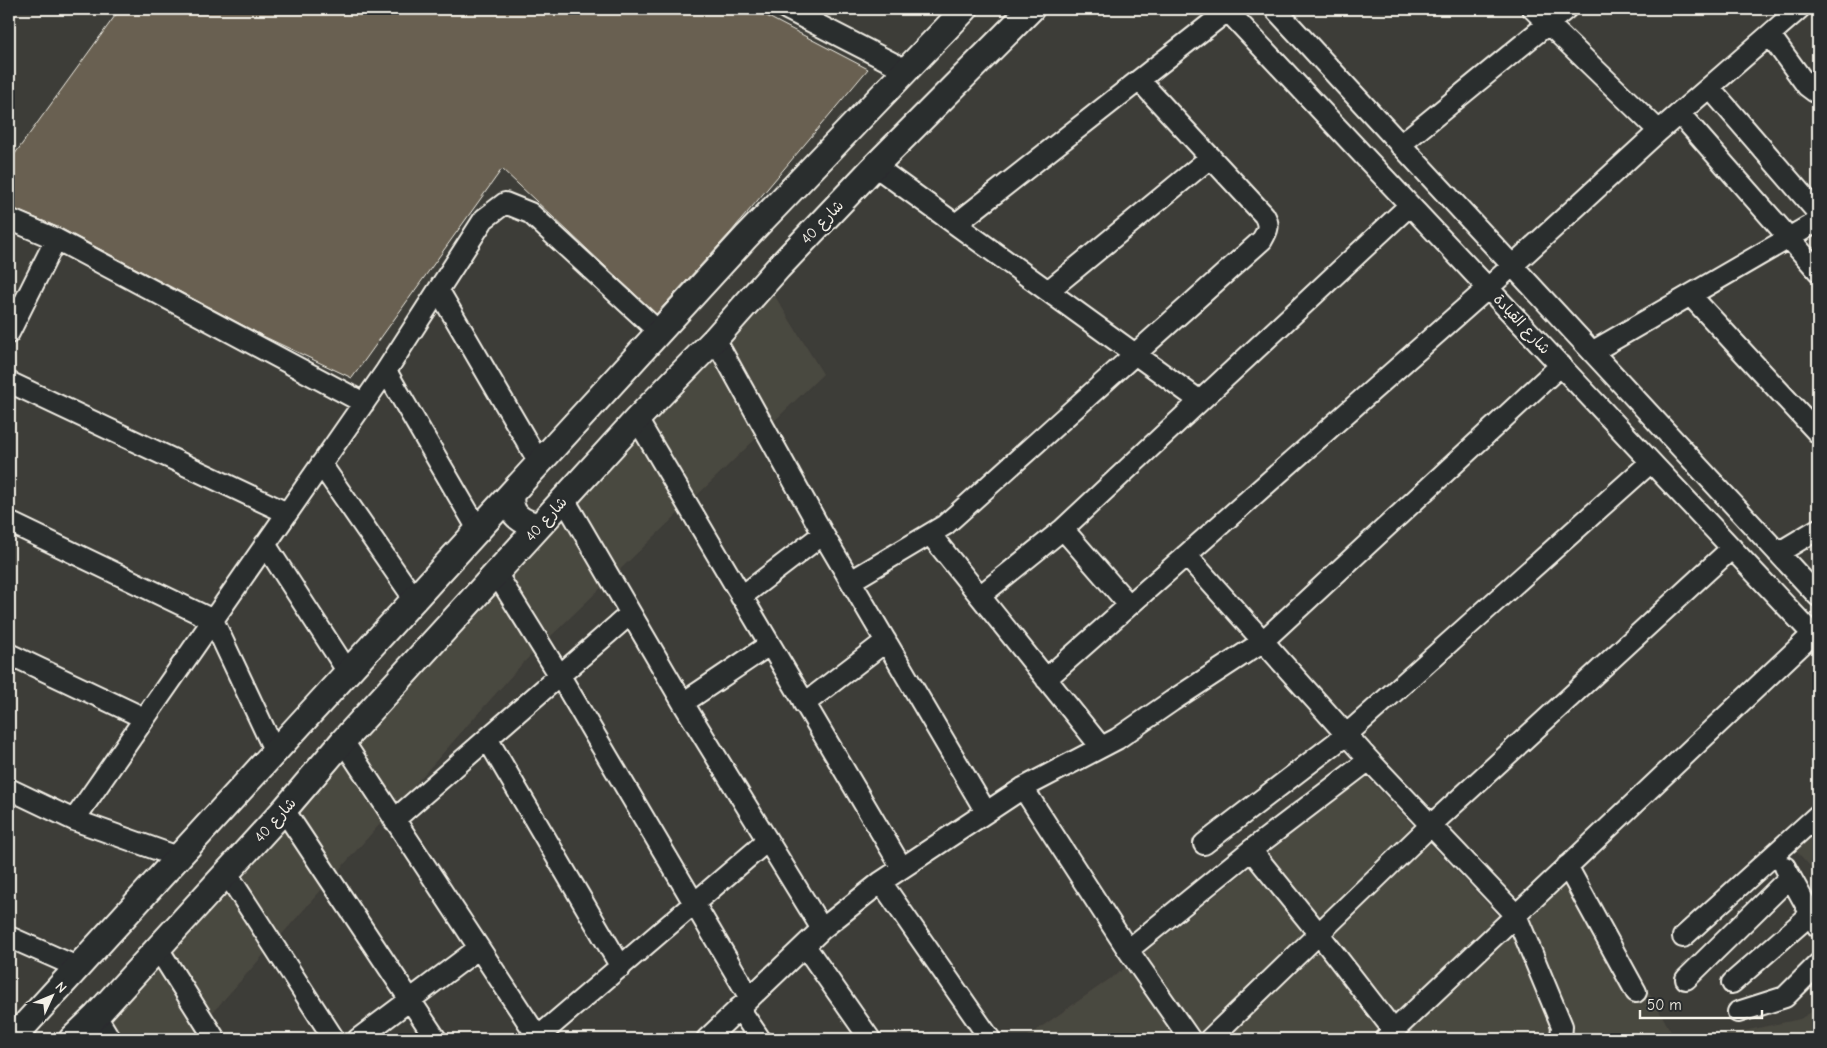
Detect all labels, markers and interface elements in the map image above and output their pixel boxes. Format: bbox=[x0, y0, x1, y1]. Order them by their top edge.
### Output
street label: شارع 40 bbox=[797, 196, 848, 248]
street label: شارع القيادة bbox=[1489, 290, 1554, 358]
street label: شارع 40 bbox=[521, 493, 571, 546]
street label: شارع 40 bbox=[250, 794, 300, 847]
north arrow bbox=[28, 970, 78, 1020]
text: N bbox=[52, 978, 70, 997]
scale bar bbox=[1640, 988, 1762, 1020]
text: 50 m bbox=[1647, 996, 1682, 1014]

